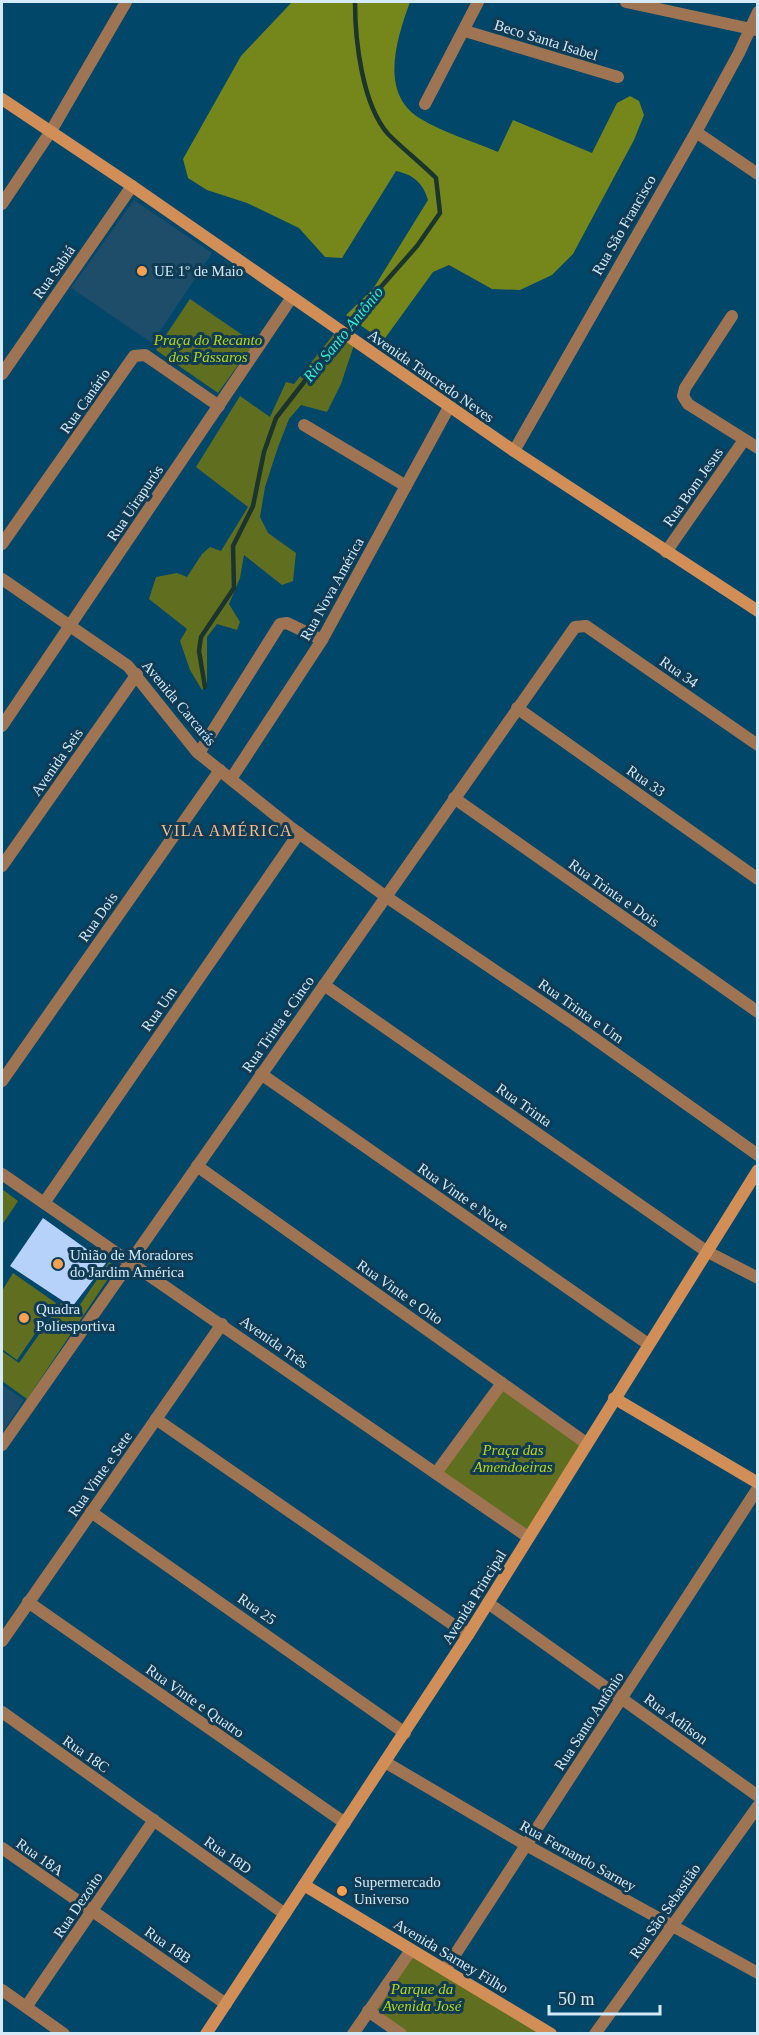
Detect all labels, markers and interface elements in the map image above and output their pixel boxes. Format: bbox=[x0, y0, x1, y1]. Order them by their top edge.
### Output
street label: Beco Santa Isabel bbox=[492, 17, 600, 63]
street label: Rua São Francisco bbox=[589, 172, 659, 278]
street label: Rua Sabiá bbox=[30, 242, 78, 302]
place label: UE 1º de Maio bbox=[154, 263, 243, 279]
marker: UE 1º de Maio bbox=[135, 264, 149, 278]
water label: Rio Santo Antônio bbox=[299, 283, 386, 386]
street label: Avenida Tancredo Neves bbox=[365, 326, 497, 426]
park label: Praça do Recanto dos Pássaros bbox=[153, 332, 263, 365]
street label: Rua Canário bbox=[57, 366, 113, 436]
street label: Rua Bom Jesus bbox=[660, 444, 726, 529]
street label: Rua Uirapurύs bbox=[104, 462, 166, 544]
street label: Rua Nova América bbox=[297, 535, 367, 643]
street label: Rua 34 bbox=[657, 653, 702, 691]
street label: Avenida Carcarás bbox=[139, 657, 219, 749]
street label: Avenida Seis bbox=[28, 725, 86, 799]
street label: Rua 33 bbox=[624, 762, 668, 800]
district label: VILA AMÉRICA bbox=[161, 821, 293, 839]
street label: Rua Trinta e Dois bbox=[566, 856, 662, 930]
street label: Rua Dois bbox=[75, 889, 121, 945]
street label: Rua Trinta e Cinco bbox=[239, 973, 317, 1075]
street label: Rua Trinta e Um bbox=[535, 976, 627, 1047]
street label: Rua Um bbox=[138, 983, 180, 1034]
street label: Rua Trinta bbox=[493, 1080, 555, 1130]
street label: Rua Vinte e Nove bbox=[415, 1160, 512, 1234]
place label: União de Moradores do Jardim América bbox=[70, 1247, 193, 1280]
marker: União de Moradores do Jardim América bbox=[51, 1257, 65, 1271]
street label: Rua Vinte e Oito bbox=[354, 1257, 446, 1327]
place label: Quadra Poliesportiva bbox=[36, 1301, 116, 1334]
marker: Quadra Poliesportiva bbox=[17, 1311, 31, 1325]
street label: Avenida Três bbox=[237, 1313, 311, 1371]
street label: Rua Vinte e Sete bbox=[65, 1428, 135, 1520]
park label: Praça das Amendoeiras bbox=[472, 1442, 553, 1475]
street label: Avenida Principal bbox=[439, 1547, 509, 1647]
street label: Rua 25 bbox=[235, 1590, 279, 1628]
street label: Rua Vinte e Quatro bbox=[143, 1661, 247, 1741]
street label: Rua Santo Antônio bbox=[551, 1669, 627, 1773]
street label: Rua Adílson bbox=[641, 1691, 711, 1748]
street label: Rua 18C bbox=[60, 1732, 112, 1776]
street label: Rua Fernando Sarney bbox=[517, 1817, 639, 1895]
street label: Rua 18D bbox=[201, 1833, 255, 1877]
street label: Rua 18A bbox=[13, 1835, 67, 1879]
street label: Rua São Sebastião bbox=[626, 1861, 704, 1961]
street label: Rua Dezoito bbox=[50, 1869, 106, 1941]
place label: Supermercado Universo bbox=[354, 1874, 441, 1907]
marker: Supermercado Universo bbox=[335, 1884, 349, 1898]
street label: Avenida Sarney Filho bbox=[391, 1916, 511, 1996]
street label: Rua 18B bbox=[142, 1923, 194, 1967]
scale bar bbox=[549, 1978, 660, 2016]
park label: Parque da Avenida José bbox=[382, 1981, 463, 2014]
text: 50 m bbox=[558, 1989, 595, 2009]

